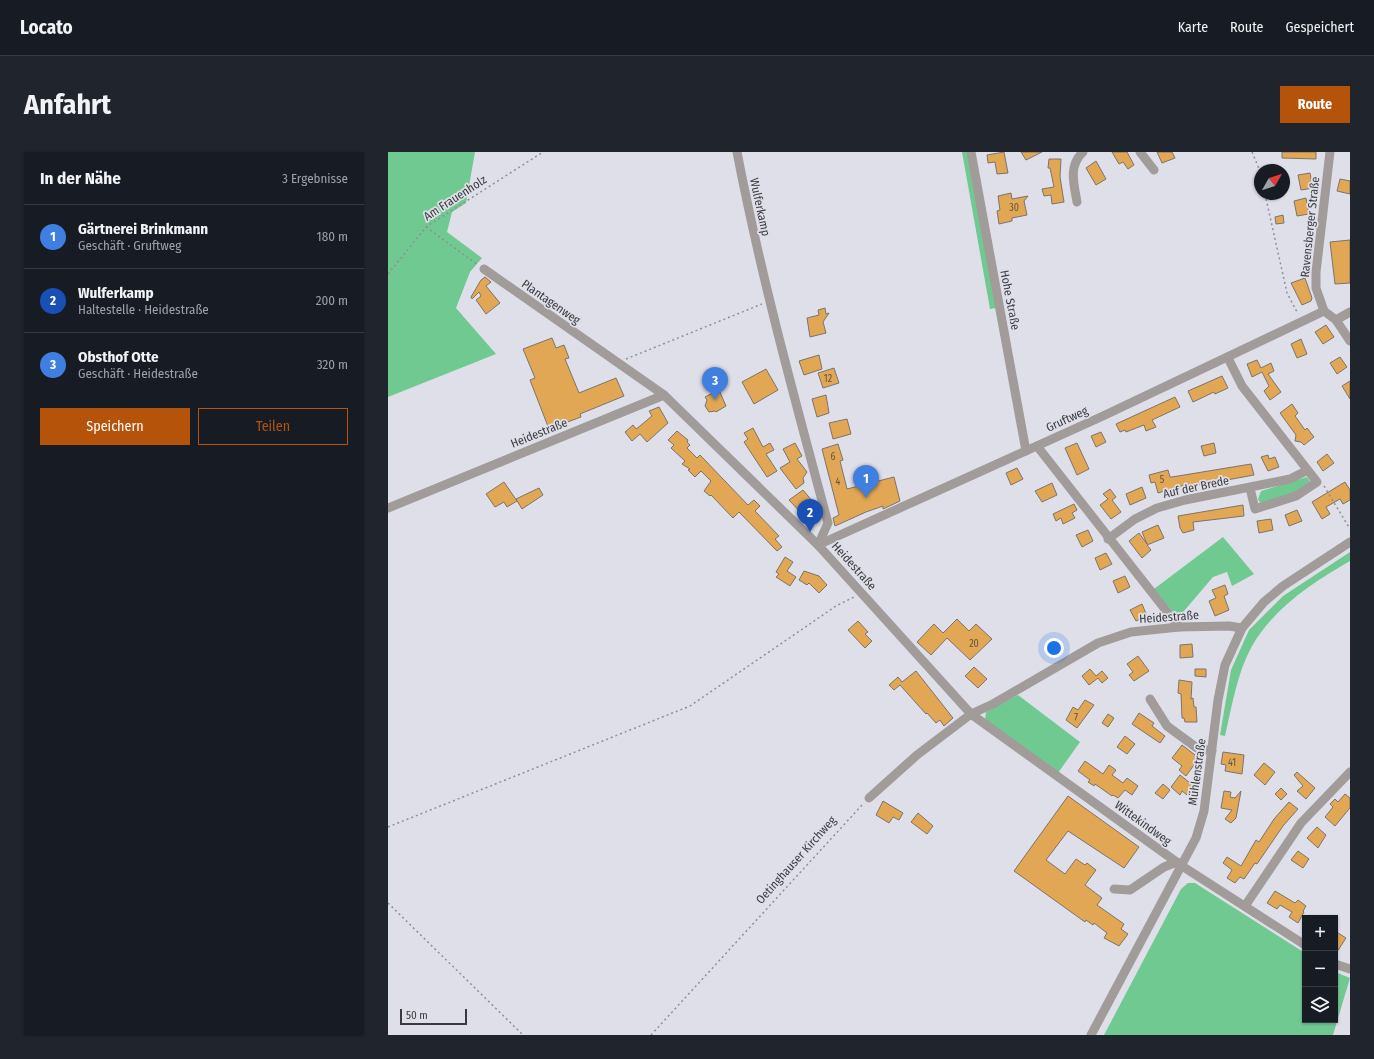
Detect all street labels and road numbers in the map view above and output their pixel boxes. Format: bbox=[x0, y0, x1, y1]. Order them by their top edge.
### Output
street label: Am Frauenholz bbox=[421, 172, 489, 224]
street label: Ravensberger Straße bbox=[1298, 176, 1322, 278]
street label: Wulferkamp bbox=[747, 177, 773, 237]
street label: Hohe Straße bbox=[997, 269, 1023, 331]
street label: Plantagenweg bbox=[519, 277, 583, 327]
street label: Gruftweg bbox=[1044, 403, 1090, 435]
street label: Heidestraße bbox=[509, 415, 569, 451]
street label: Auf der Brede bbox=[1162, 473, 1230, 501]
street label: Heidestraße bbox=[829, 539, 879, 593]
street label: Heidestraße bbox=[1139, 608, 1199, 626]
street label: Mühlenstraße bbox=[1185, 737, 1209, 806]
street label: Wittekindweg bbox=[1112, 798, 1174, 848]
street label: Oetinghauser Kirchweg bbox=[753, 813, 839, 907]

